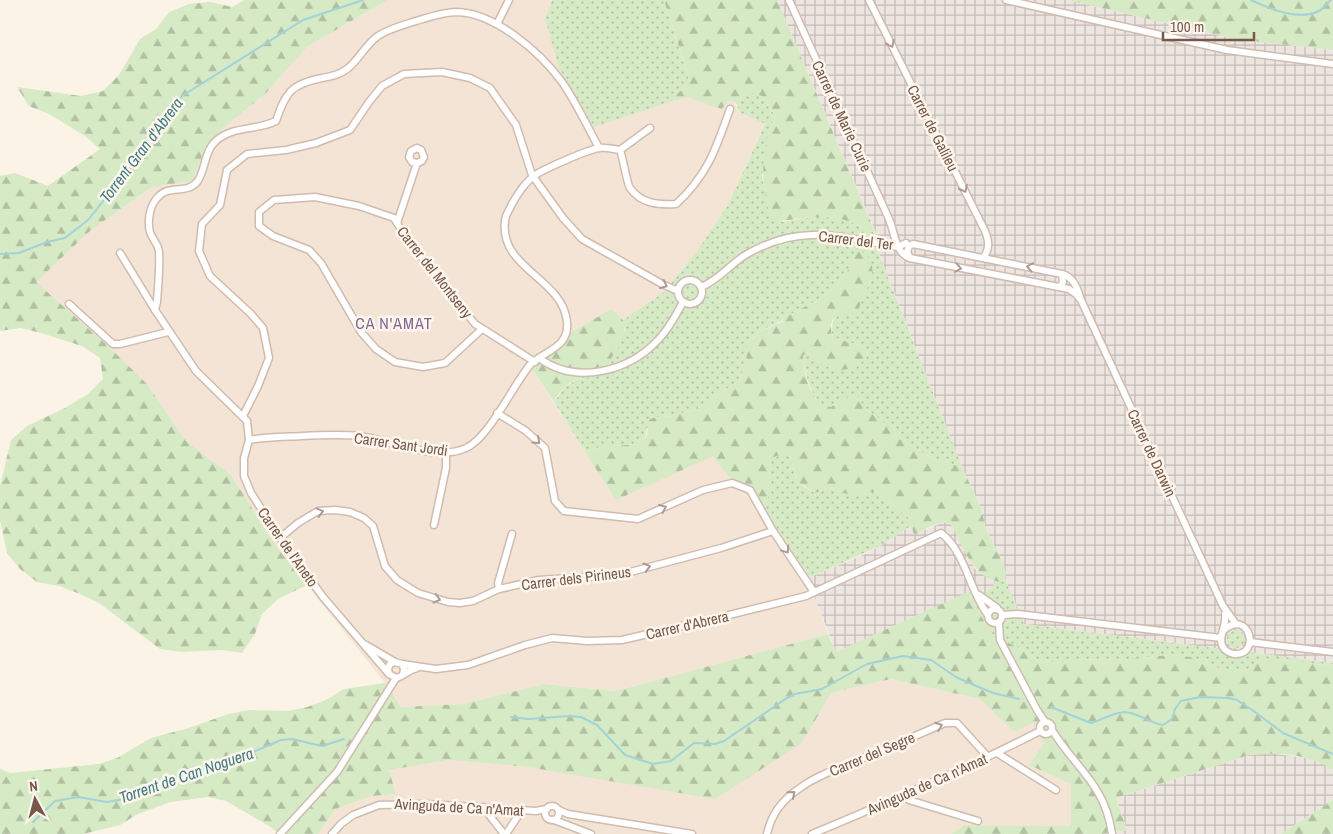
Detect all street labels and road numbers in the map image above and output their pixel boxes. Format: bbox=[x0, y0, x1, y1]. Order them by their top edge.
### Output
street label: Carrer de Marie Curie bbox=[807, 57, 877, 175]
street label: Carrer de Galileu bbox=[902, 81, 964, 175]
street label: Carrer del Montseny bbox=[392, 222, 478, 323]
street label: Carrer del Ter bbox=[818, 225, 894, 255]
street label: Carrer de Darwin bbox=[1123, 406, 1181, 500]
street label: Carrer Sant Jordi bbox=[353, 427, 449, 461]
street label: Carrer de l'Aneto bbox=[253, 503, 323, 591]
street label: Carrer dels Pirineus bbox=[520, 561, 632, 595]
street label: Carrer d'Abrera bbox=[644, 605, 731, 645]
street label: Carrer del Segre bbox=[826, 727, 918, 781]
street label: Avinguda de Ca n'Amat bbox=[863, 748, 991, 820]
street label: Avinguda de Ca n'Amat bbox=[393, 793, 525, 821]

